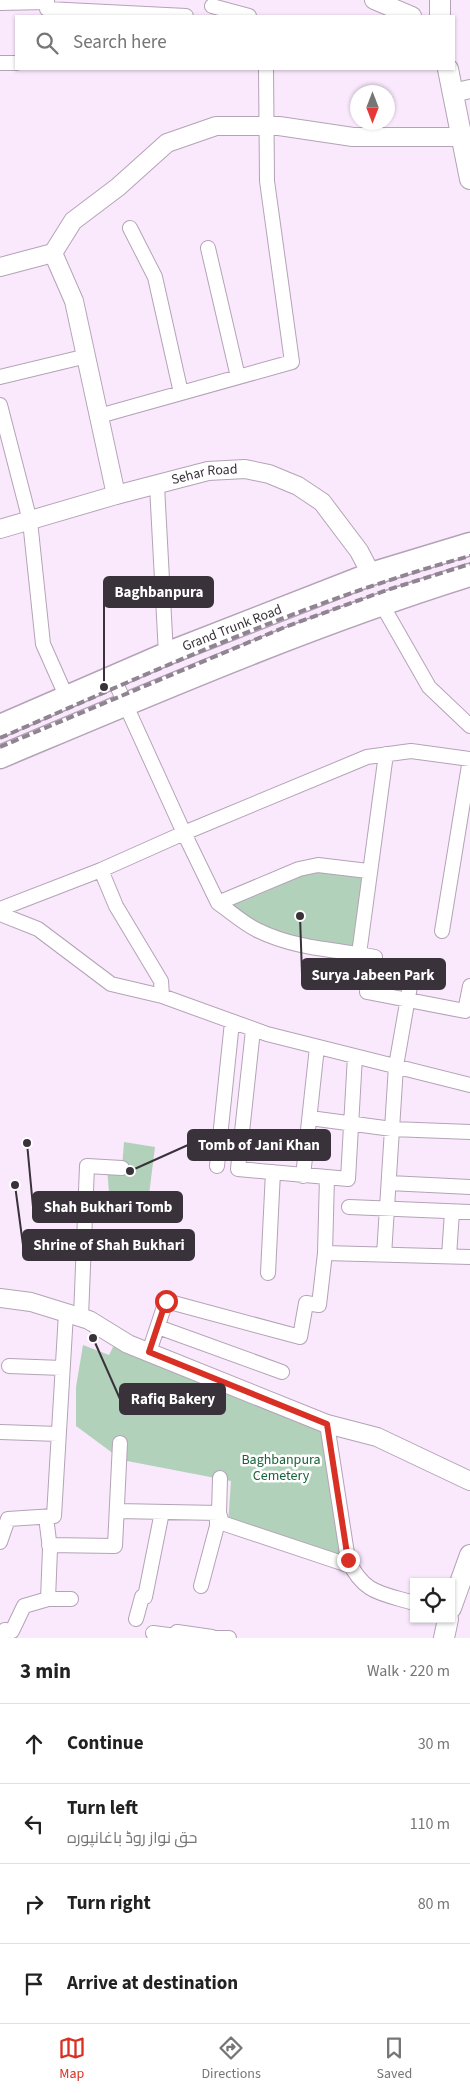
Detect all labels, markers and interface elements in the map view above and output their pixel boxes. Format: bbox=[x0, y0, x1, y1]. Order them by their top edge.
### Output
search box bbox=[15, 15, 455, 70]
icon: search bbox=[33, 29, 61, 57]
text: Search here bbox=[73, 29, 167, 56]
north arrow bbox=[350, 85, 395, 130]
street label: Sehar Road bbox=[169, 459, 238, 490]
callout: Baghbanpura bbox=[104, 577, 213, 607]
text: Baghbanpura bbox=[114, 582, 204, 603]
street label: Grand Trunk Road bbox=[179, 600, 285, 657]
callout: Surya Jabeen Park bbox=[302, 959, 445, 989]
text: Surya Jabeen Park bbox=[311, 965, 435, 986]
callout: Tomb of Jani Khan bbox=[188, 1130, 330, 1160]
text: Tomb of Jani Khan bbox=[198, 1135, 320, 1156]
callout: Shah Bukhari Tomb bbox=[33, 1192, 182, 1222]
text: Shah Bukhari Tomb bbox=[44, 1197, 173, 1218]
callout: Shrine of Shah Bukhari bbox=[23, 1230, 194, 1260]
text: Shrine of Shah Bukhari bbox=[33, 1235, 185, 1256]
route start bbox=[155, 1290, 178, 1313]
callout: Rafiq Bakery bbox=[120, 1384, 225, 1414]
text: Rafiq Bakery bbox=[131, 1389, 215, 1410]
park label: Baghbanpura Cemetery bbox=[241, 1450, 321, 1486]
route end bbox=[337, 1549, 360, 1572]
map controls bbox=[410, 1578, 455, 1623]
button: locate bbox=[410, 1578, 455, 1623]
text: 3 min bbox=[20, 1656, 71, 1686]
text: Walk · 220 m bbox=[367, 1660, 450, 1682]
icon: ahead bbox=[20, 1730, 48, 1758]
text: Continue bbox=[67, 1730, 144, 1757]
text: 30 m bbox=[418, 1733, 450, 1755]
text: Turn left bbox=[67, 1795, 138, 1822]
icon: left bbox=[20, 1810, 48, 1838]
text: 110 m bbox=[410, 1813, 450, 1835]
text: حق نواز روڈ باغانپورہ bbox=[67, 1827, 197, 1849]
icon: right bbox=[20, 1890, 48, 1918]
text: Turn right bbox=[67, 1890, 151, 1917]
text: 80 m bbox=[418, 1893, 450, 1915]
icon: arrive bbox=[20, 1970, 48, 1998]
text: Arrive at destination bbox=[67, 1970, 238, 1997]
tab: Map bbox=[58, 2034, 86, 2084]
tab: Directions bbox=[202, 2034, 261, 2084]
tab: Saved bbox=[376, 2034, 412, 2084]

